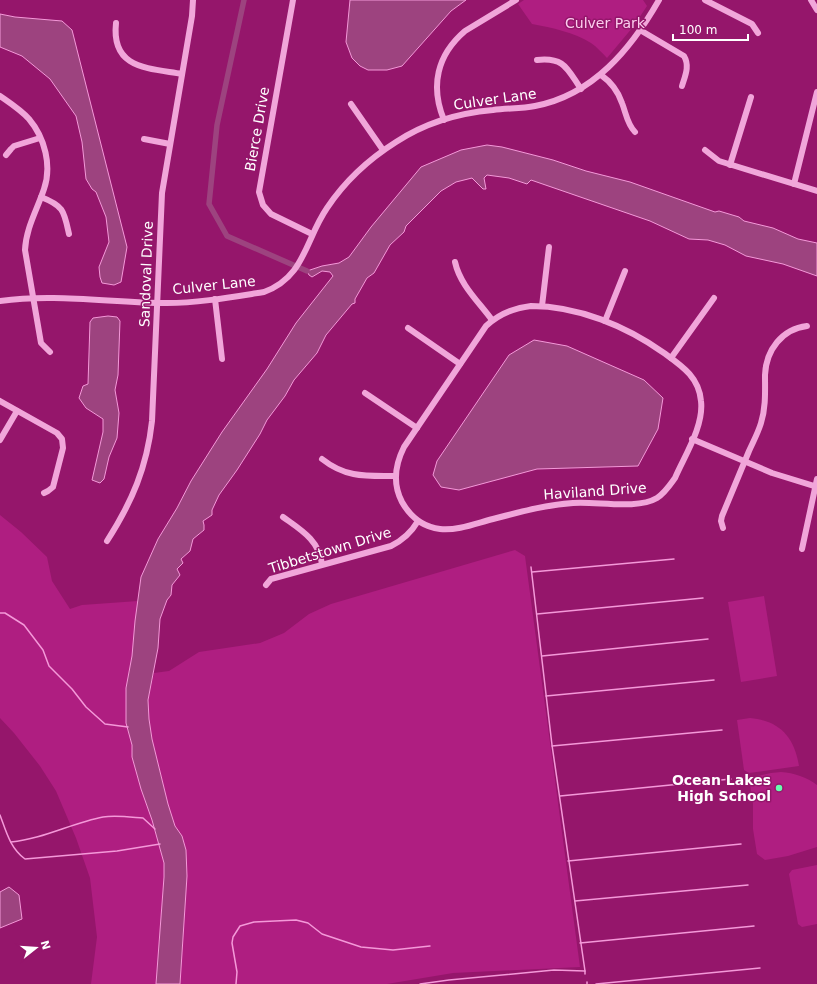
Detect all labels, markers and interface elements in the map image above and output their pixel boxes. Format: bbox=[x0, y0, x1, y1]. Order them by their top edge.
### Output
park label: Culver Park bbox=[565, 15, 646, 31]
scale bar bbox=[673, 16, 748, 42]
text: 100 m bbox=[679, 23, 717, 37]
street label: Bierce Drive bbox=[242, 85, 272, 173]
street label: Culver Lane bbox=[453, 85, 537, 113]
street label: Sandoval Drive bbox=[136, 221, 156, 327]
street label: Culver Lane bbox=[172, 273, 256, 297]
street label: Haviland Drive bbox=[543, 479, 647, 503]
street label: Tibbetstown Drive bbox=[266, 524, 393, 577]
place label: Ocean Lakes High School bbox=[672, 772, 771, 804]
marker: Ocean Lakes High School bbox=[774, 783, 784, 793]
north arrow bbox=[16, 928, 56, 968]
text: N bbox=[38, 939, 53, 952]

